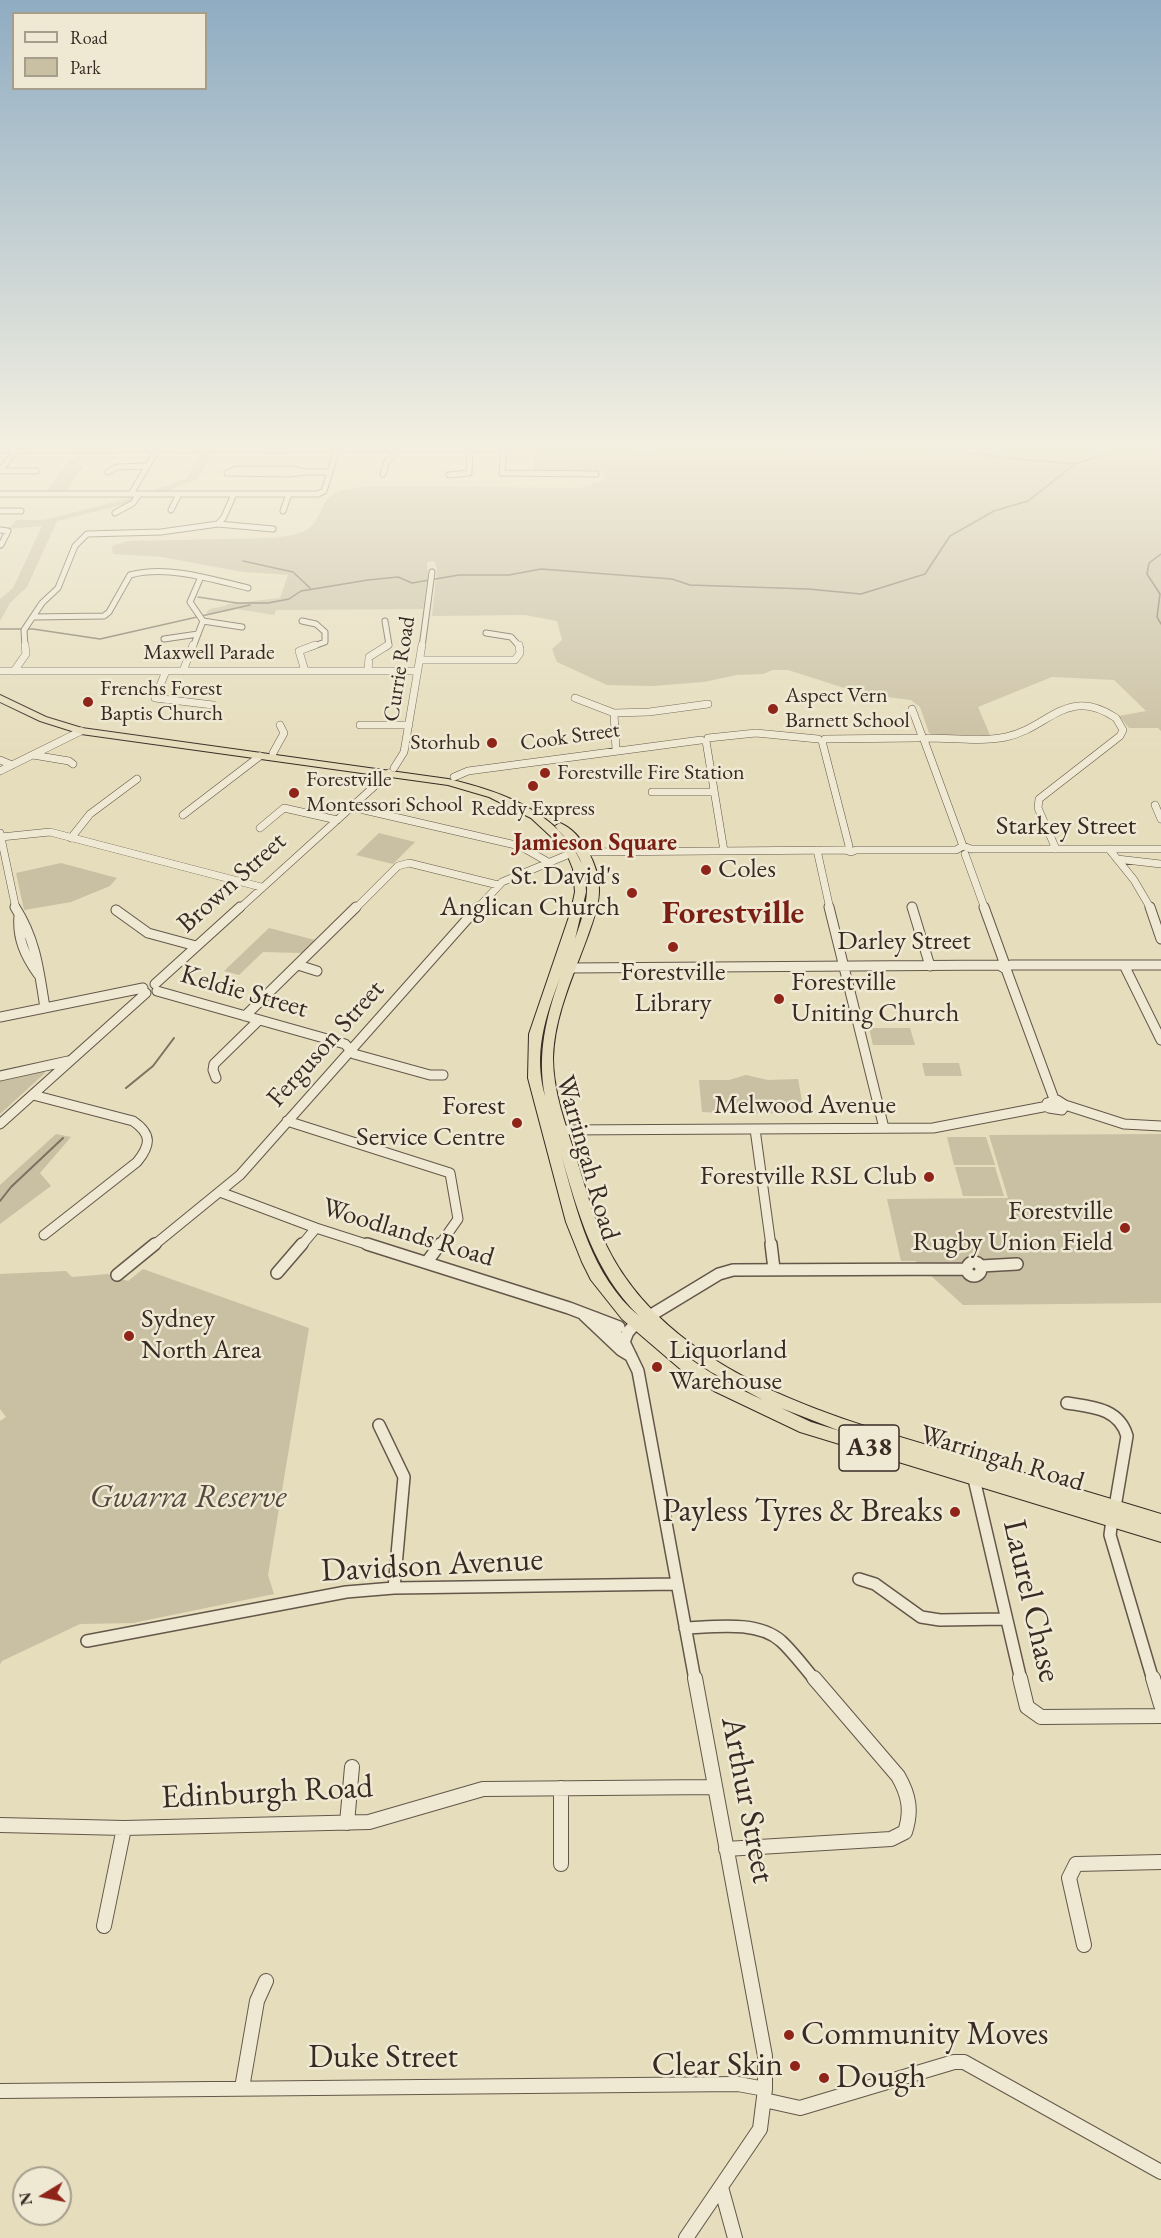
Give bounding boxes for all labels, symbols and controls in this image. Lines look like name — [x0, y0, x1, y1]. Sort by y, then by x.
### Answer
legend — [12, 12, 207, 90]
text: Road — [70, 26, 108, 49]
text: Park — [70, 56, 101, 79]
street label: Currie Road — [379, 614, 421, 724]
street label: Maxwell Parade — [143, 640, 275, 666]
place label: Frenchs Forest Baptis Church — [100, 676, 223, 728]
place label: Aspect Vern Barnett School — [785, 683, 910, 734]
marker: Frenchs Forest Baptis Church — [81, 695, 95, 709]
marker: Aspect Vern Barnett School — [766, 702, 780, 716]
street label: Cook Street — [519, 717, 621, 757]
place label: Storhub — [410, 730, 480, 756]
marker: Storhub — [485, 736, 499, 750]
place label: Forestville Fire Station — [557, 760, 745, 786]
marker: Forestville Fire Station — [538, 766, 552, 780]
place label: Forestville Montessori School — [306, 767, 463, 818]
marker: Reddy Express — [526, 779, 540, 793]
marker: Forestville Montessori School — [287, 786, 301, 800]
place label: Reddy Express — [471, 796, 595, 822]
street label: Starkey Street — [996, 811, 1136, 843]
street label: Brown Street — [171, 826, 293, 940]
district label: Jamieson Square — [513, 829, 677, 857]
place label: Coles — [718, 854, 776, 886]
place label: St. David's Anglican Church — [440, 861, 620, 924]
marker: Coles — [699, 863, 713, 877]
marker: St. David's Anglican Church — [625, 886, 639, 900]
district label: Forestville — [662, 894, 804, 934]
street label: Darley Street — [837, 926, 971, 958]
marker: Forestville Library — [666, 940, 680, 954]
place label: Forestville Library — [620, 957, 726, 1020]
street label: Keldie Street — [177, 958, 311, 1026]
place label: Forestville Uniting Church — [791, 967, 960, 1030]
street label: Ferguson Street — [261, 974, 391, 1114]
marker: Forestville Uniting Church — [772, 992, 786, 1006]
street label: Warringah Road — [548, 1072, 626, 1244]
street label: Melwood Avenue — [714, 1090, 896, 1122]
place label: Forest Service Centre — [356, 1091, 505, 1154]
marker: Forest Service Centre — [510, 1116, 524, 1130]
place label: Forestville RSL Club — [700, 1161, 917, 1193]
marker: Forestville RSL Club — [922, 1170, 936, 1184]
street label: Woodlands Road — [318, 1191, 498, 1275]
place label: Forestville Rugby Union Field — [912, 1196, 1113, 1259]
marker: Forestville Rugby Union Field — [1118, 1221, 1132, 1235]
place label: Sydney North Area — [141, 1304, 262, 1367]
marker: Sydney North Area — [122, 1329, 136, 1343]
place label: Liquorland Warehouse — [669, 1335, 787, 1398]
marker: Liquorland Warehouse — [650, 1360, 664, 1374]
street label: Warringah Road — [916, 1419, 1088, 1499]
road number: A38 — [839, 1425, 899, 1471]
park label: Gwarra Reserve — [90, 1478, 286, 1518]
place label: Payless Tyres & Breaks — [662, 1492, 943, 1532]
marker: Payless Tyres & Breaks — [948, 1505, 962, 1519]
street label: Laurel Chase — [993, 1516, 1069, 1686]
street label: Davidson Avenue — [320, 1540, 544, 1592]
street label: Arthur Street — [711, 1713, 783, 1887]
street label: Edinburgh Road — [160, 1768, 374, 1818]
place label: Community Moves — [801, 2015, 1048, 2055]
marker: Community Moves — [782, 2028, 796, 2042]
street label: Duke Street — [308, 2038, 458, 2078]
place label: Clear Skin — [652, 2046, 783, 2086]
place label: Dough — [836, 2058, 926, 2098]
marker: Clear Skin — [788, 2059, 802, 2073]
marker: Dough — [817, 2071, 831, 2085]
north arrow — [12, 2166, 72, 2226]
text: N — [14, 2191, 37, 2207]

